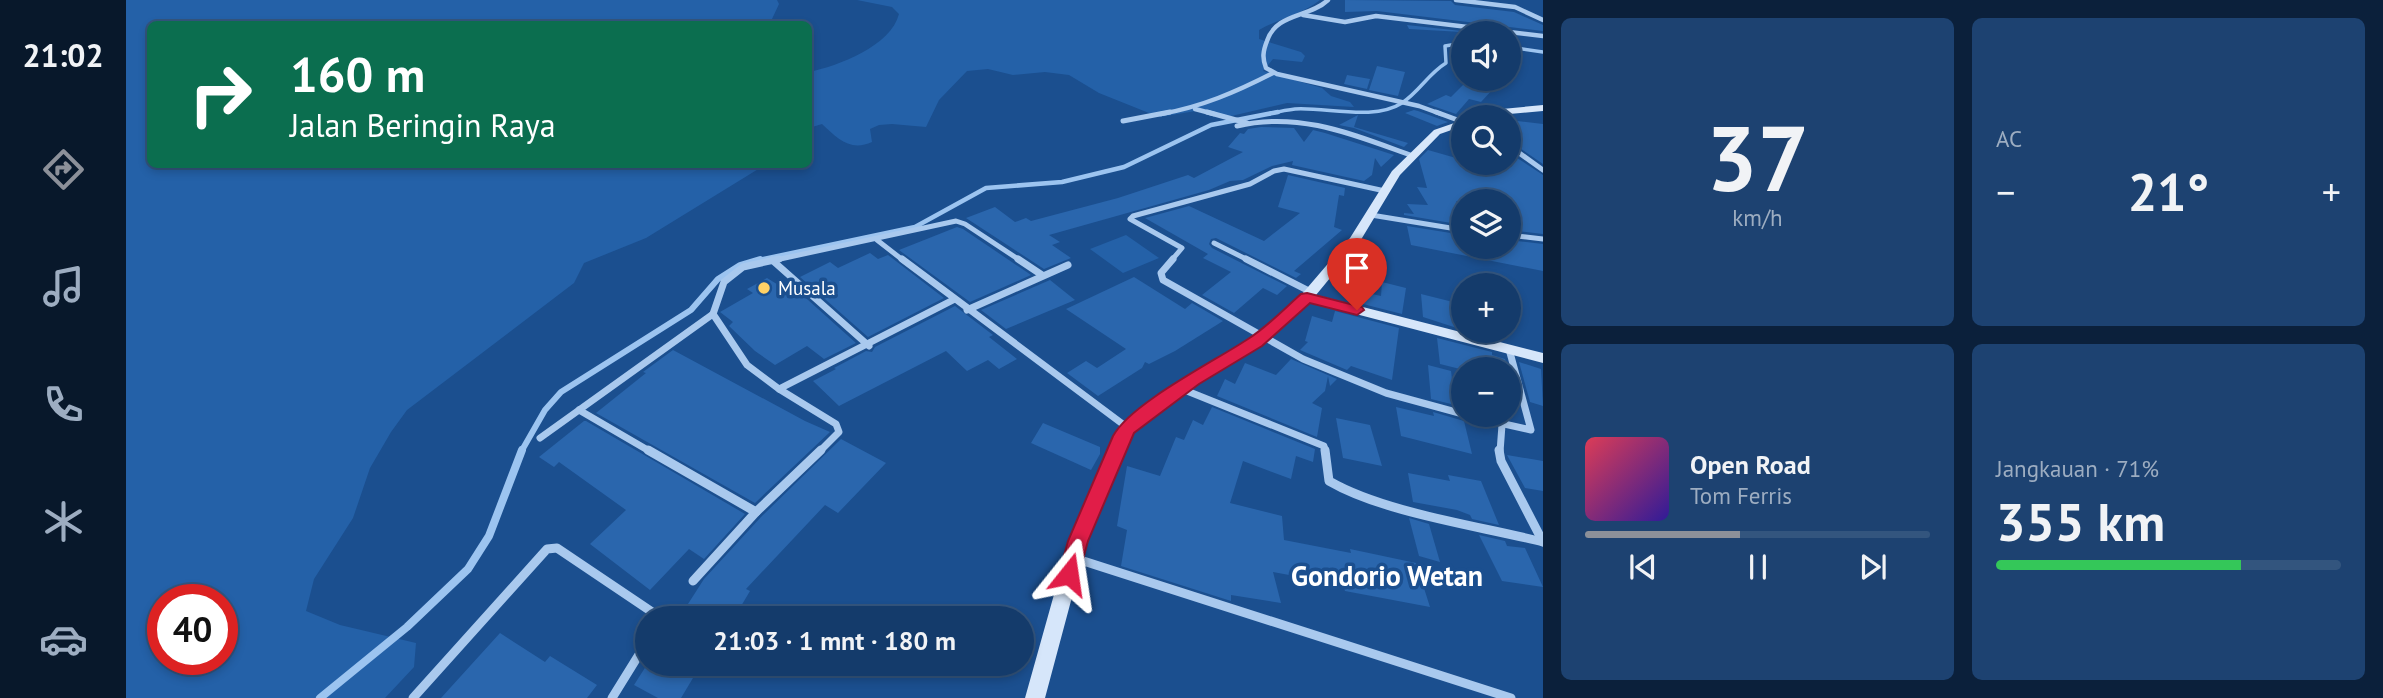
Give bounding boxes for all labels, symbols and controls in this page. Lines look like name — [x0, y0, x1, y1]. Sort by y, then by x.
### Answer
map controls — [1451, 21, 1521, 427]
button: sound — [1451, 21, 1521, 91]
text: 21:02 — [22, 34, 104, 76]
text: 160 m — [290, 42, 425, 106]
icon: right — [175, 49, 266, 140]
text: 37 — [1706, 98, 1809, 216]
text: Jalan Beringin Raya — [290, 104, 556, 146]
button: search — [1451, 105, 1521, 175]
text: AC — [1996, 124, 2022, 153]
icon: directions — [39, 145, 88, 194]
text: 21° — [2128, 158, 2209, 225]
text: − — [1996, 167, 2015, 216]
text: + — [2322, 167, 2341, 216]
button: layers — [1451, 189, 1521, 259]
text: km/h — [1732, 203, 1783, 232]
pin — [1327, 238, 1387, 310]
icon: arrive — [1338, 249, 1376, 287]
icon: music — [39, 262, 88, 311]
button: + — [1451, 273, 1521, 343]
place label: Musala — [778, 276, 836, 300]
marker: Musala — [756, 280, 772, 296]
button: − — [1451, 357, 1521, 427]
icon: phone — [39, 380, 88, 429]
text: Open Road — [1690, 448, 1811, 481]
text: Jangkauan · 71% — [1996, 454, 2159, 483]
text: Tom Ferris — [1690, 481, 1792, 510]
text: 355 km — [1996, 488, 2165, 555]
icon: climate — [39, 497, 88, 546]
position arrow — [1032, 537, 1106, 611]
icon: previous — [1624, 548, 1662, 586]
icon: pause — [1739, 548, 1777, 586]
icon: next — [1854, 548, 1892, 586]
district label: Gondorio Wetan — [1291, 557, 1483, 594]
speed limit sign: 40 — [147, 584, 238, 675]
icon: car — [39, 615, 88, 664]
text: 21:03 · 1 mnt · 180 m — [713, 624, 956, 657]

